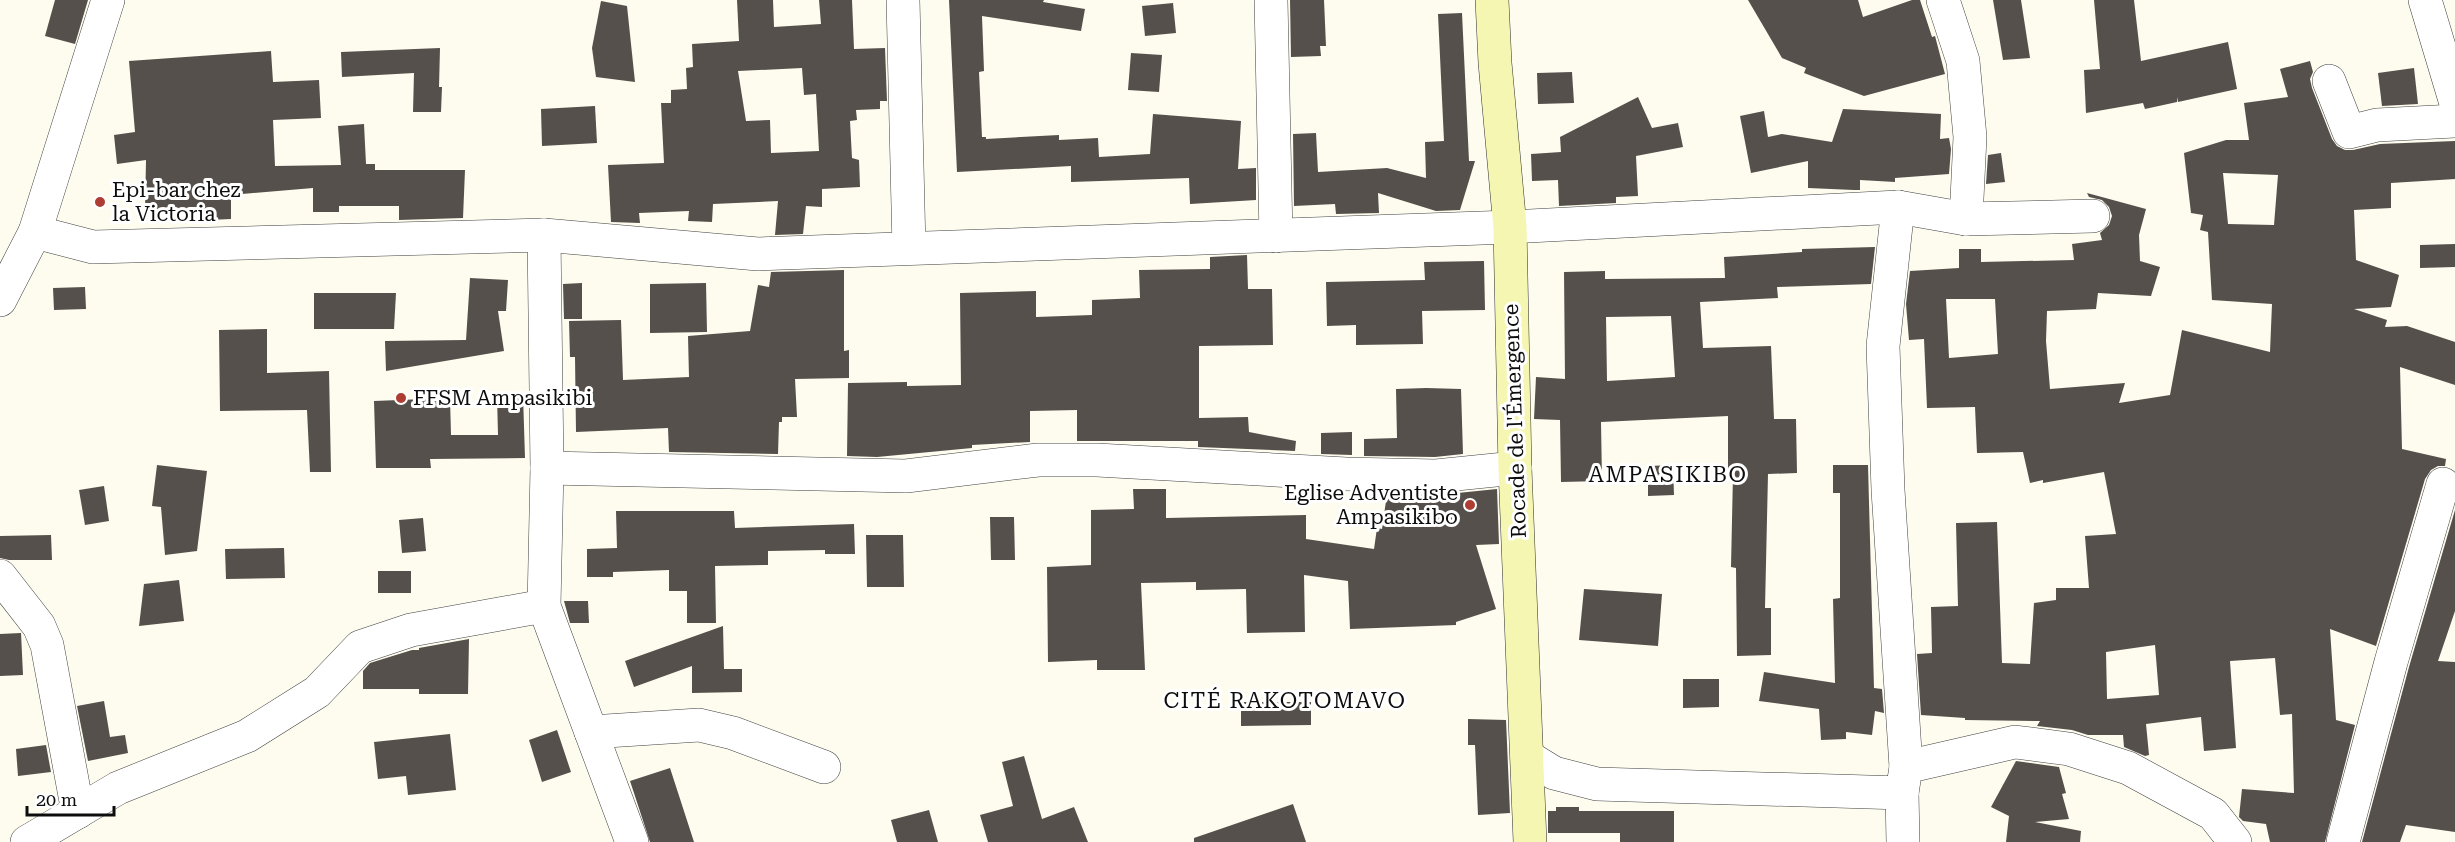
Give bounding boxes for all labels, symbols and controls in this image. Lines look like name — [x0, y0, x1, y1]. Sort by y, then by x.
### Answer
place label: Epi-bar chez la Victoria — [112, 178, 241, 226]
marker: Epi-bar chez la Victoria — [93, 195, 107, 209]
street label: Rocade de l'Émergence — [1498, 303, 1531, 539]
place label: FFSM Ampasikibi — [413, 386, 593, 410]
marker: FFSM Ampasikibi — [394, 391, 408, 405]
district label: AMPASIKIBO — [1589, 462, 1747, 487]
place label: Eglise Adventiste Ampasikibo — [1284, 481, 1458, 529]
marker: Eglise Adventiste Ampasikibo — [1463, 498, 1477, 512]
district label: CITÉ RAKOTOMAVO — [1163, 687, 1407, 713]
scale bar — [27, 779, 114, 817]
text: 20 m — [36, 789, 77, 810]

